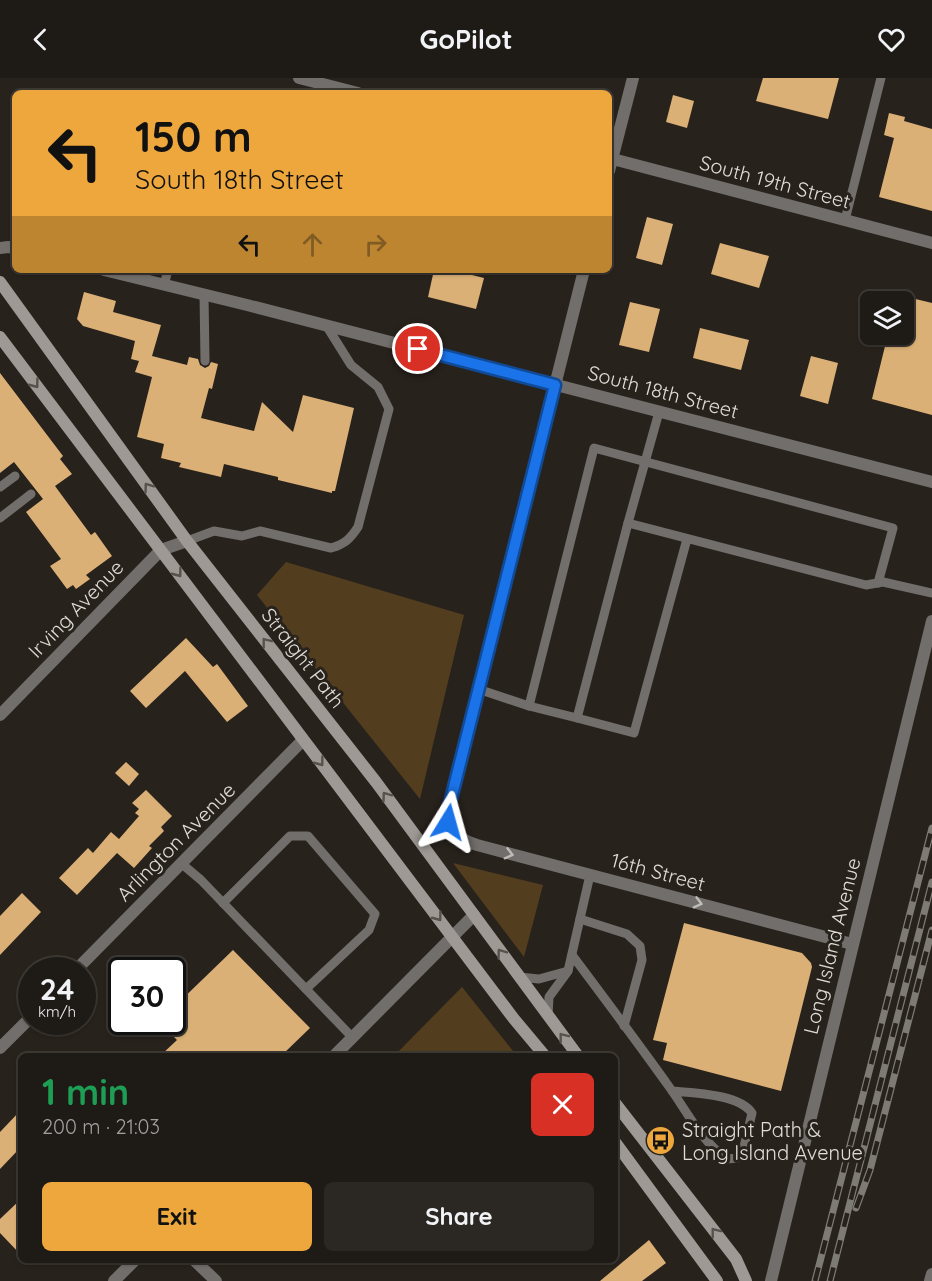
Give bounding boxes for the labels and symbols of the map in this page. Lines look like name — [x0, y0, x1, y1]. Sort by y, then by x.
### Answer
street label: South 19th Street — [697, 149, 853, 214]
pin — [392, 323, 443, 374]
street label: South 18th Street — [585, 359, 741, 424]
one-way arrow — [28, 377, 39, 388]
one-way arrow — [144, 483, 155, 494]
street label: Irving Avenue — [23, 554, 129, 663]
one-way arrow — [171, 566, 182, 577]
street label: Straight Path — [257, 603, 350, 713]
one-way arrow — [263, 638, 274, 649]
one-way arrow — [313, 756, 324, 767]
street label: Arlington Avenue — [111, 777, 240, 906]
position arrow — [416, 790, 480, 854]
one-way arrow — [383, 791, 394, 802]
one-way arrow — [504, 846, 514, 859]
street label: 16th Street — [608, 847, 708, 896]
street label: Long Island Avenue — [798, 855, 866, 1037]
one-way arrow — [692, 896, 703, 908]
one-way arrow — [431, 911, 442, 922]
one-way arrow — [498, 949, 509, 960]
speed limit sign: 30 — [108, 957, 186, 1035]
one-way arrow — [560, 1032, 571, 1043]
place label: Straight Path & Long Island Avenue — [682, 1117, 863, 1165]
bus stop icon: Straight Path & Long Island Avenue — [645, 1125, 677, 1157]
one-way arrow — [711, 1228, 722, 1239]

